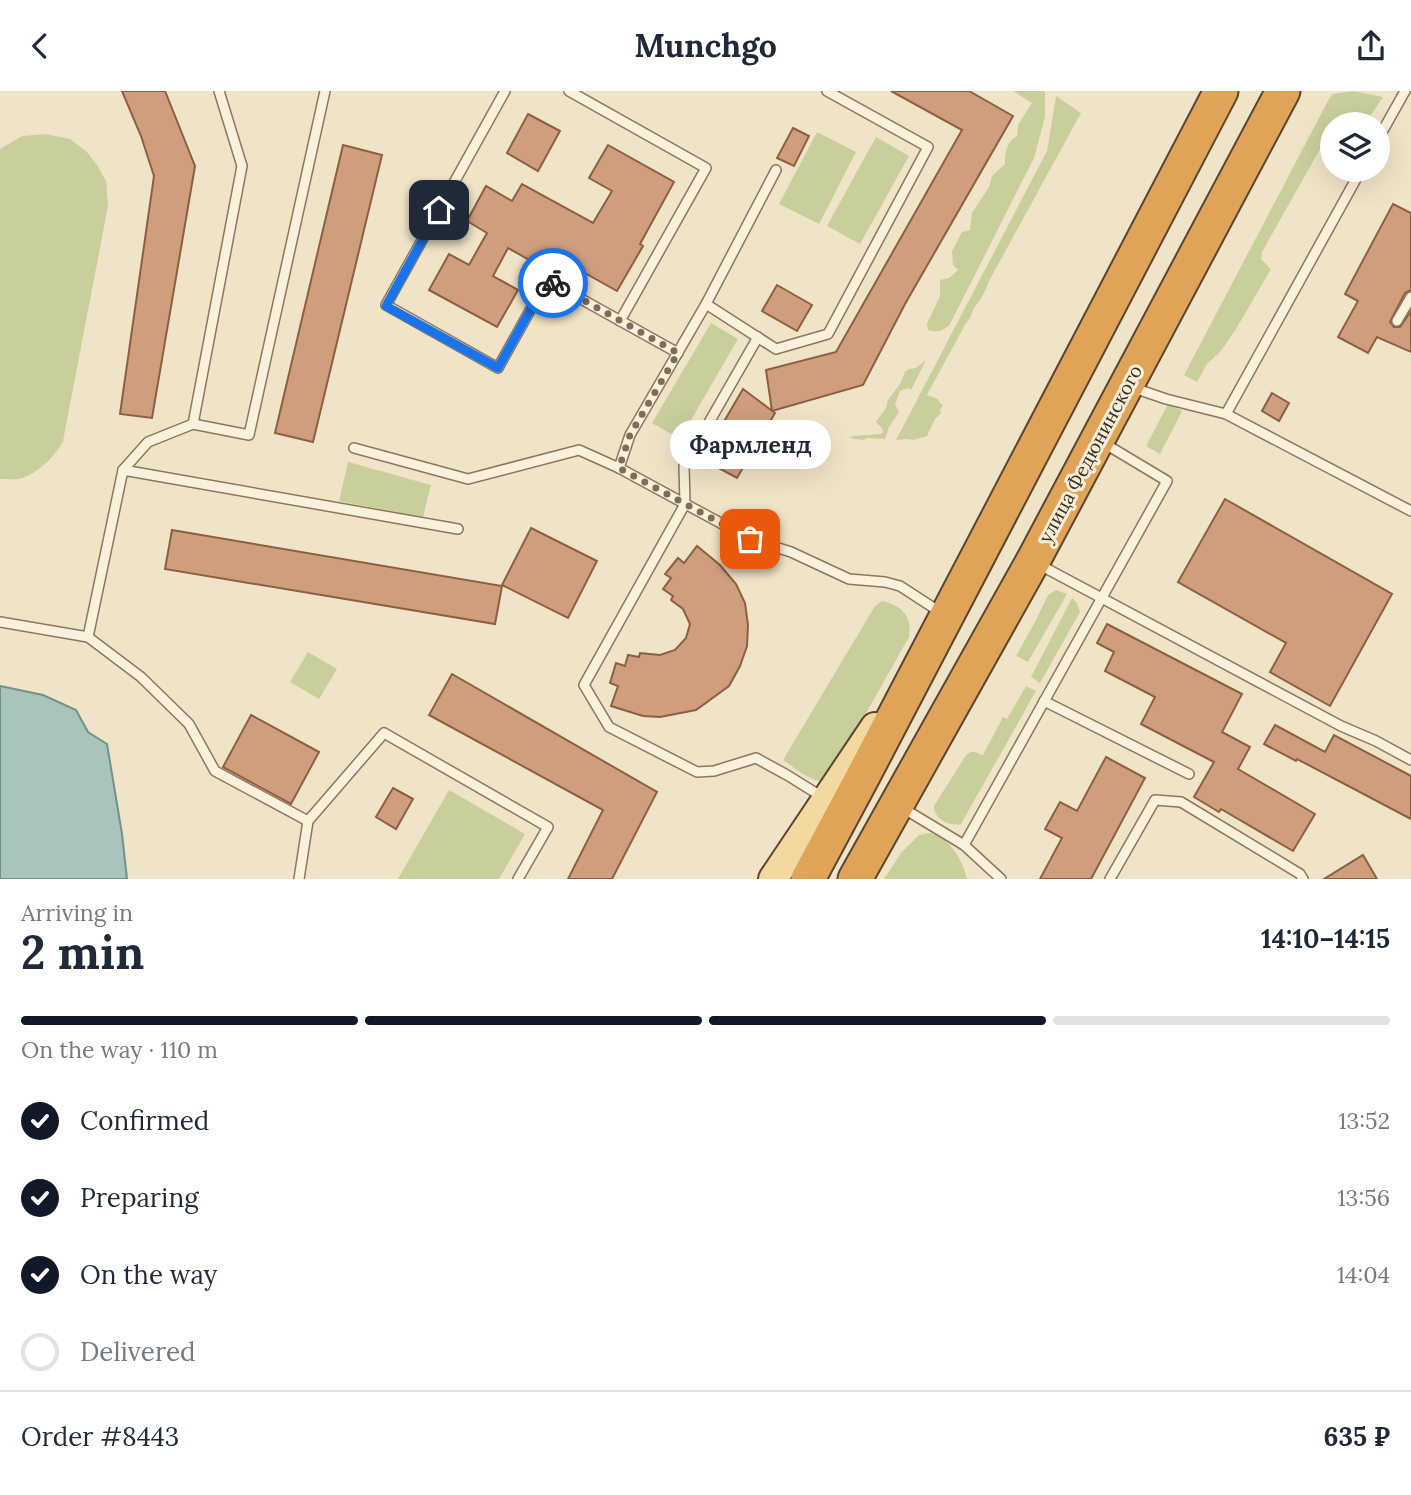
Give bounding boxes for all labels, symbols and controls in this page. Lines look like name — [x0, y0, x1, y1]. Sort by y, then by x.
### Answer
text: Munchgo — [634, 25, 777, 66]
icon: back — [21, 27, 59, 65]
icon: share — [1352, 27, 1390, 65]
map controls — [1320, 112, 1390, 182]
button: layers — [1320, 112, 1390, 182]
pin — [409, 180, 469, 240]
icon: home — [420, 191, 458, 229]
courier — [518, 248, 588, 318]
icon: bike — [534, 264, 572, 302]
street label: улица Федюнинского — [1033, 361, 1147, 547]
callout: Фармленд — [670, 420, 830, 469]
text: Фармленд — [689, 430, 812, 459]
pin — [720, 509, 780, 569]
icon: bag — [731, 520, 769, 558]
text: Arriving in — [21, 898, 133, 927]
text: 14:10–14:15 — [1261, 922, 1390, 955]
text: 2 min — [21, 923, 144, 982]
text: On the way · 110 m — [21, 1035, 218, 1064]
icon: check — [21, 1102, 59, 1140]
text: Confirmed — [80, 1104, 209, 1137]
text: 13:52 — [1338, 1106, 1390, 1135]
icon: check — [21, 1179, 59, 1217]
text: Preparing — [80, 1181, 199, 1214]
text: 13:56 — [1337, 1183, 1390, 1212]
icon: check — [21, 1256, 59, 1294]
text: On the way — [80, 1258, 217, 1291]
text: 14:04 — [1337, 1260, 1390, 1289]
text: Delivered — [80, 1335, 196, 1368]
text: Order #8443 — [21, 1420, 179, 1453]
text: 635 ₽ — [1324, 1420, 1390, 1453]

